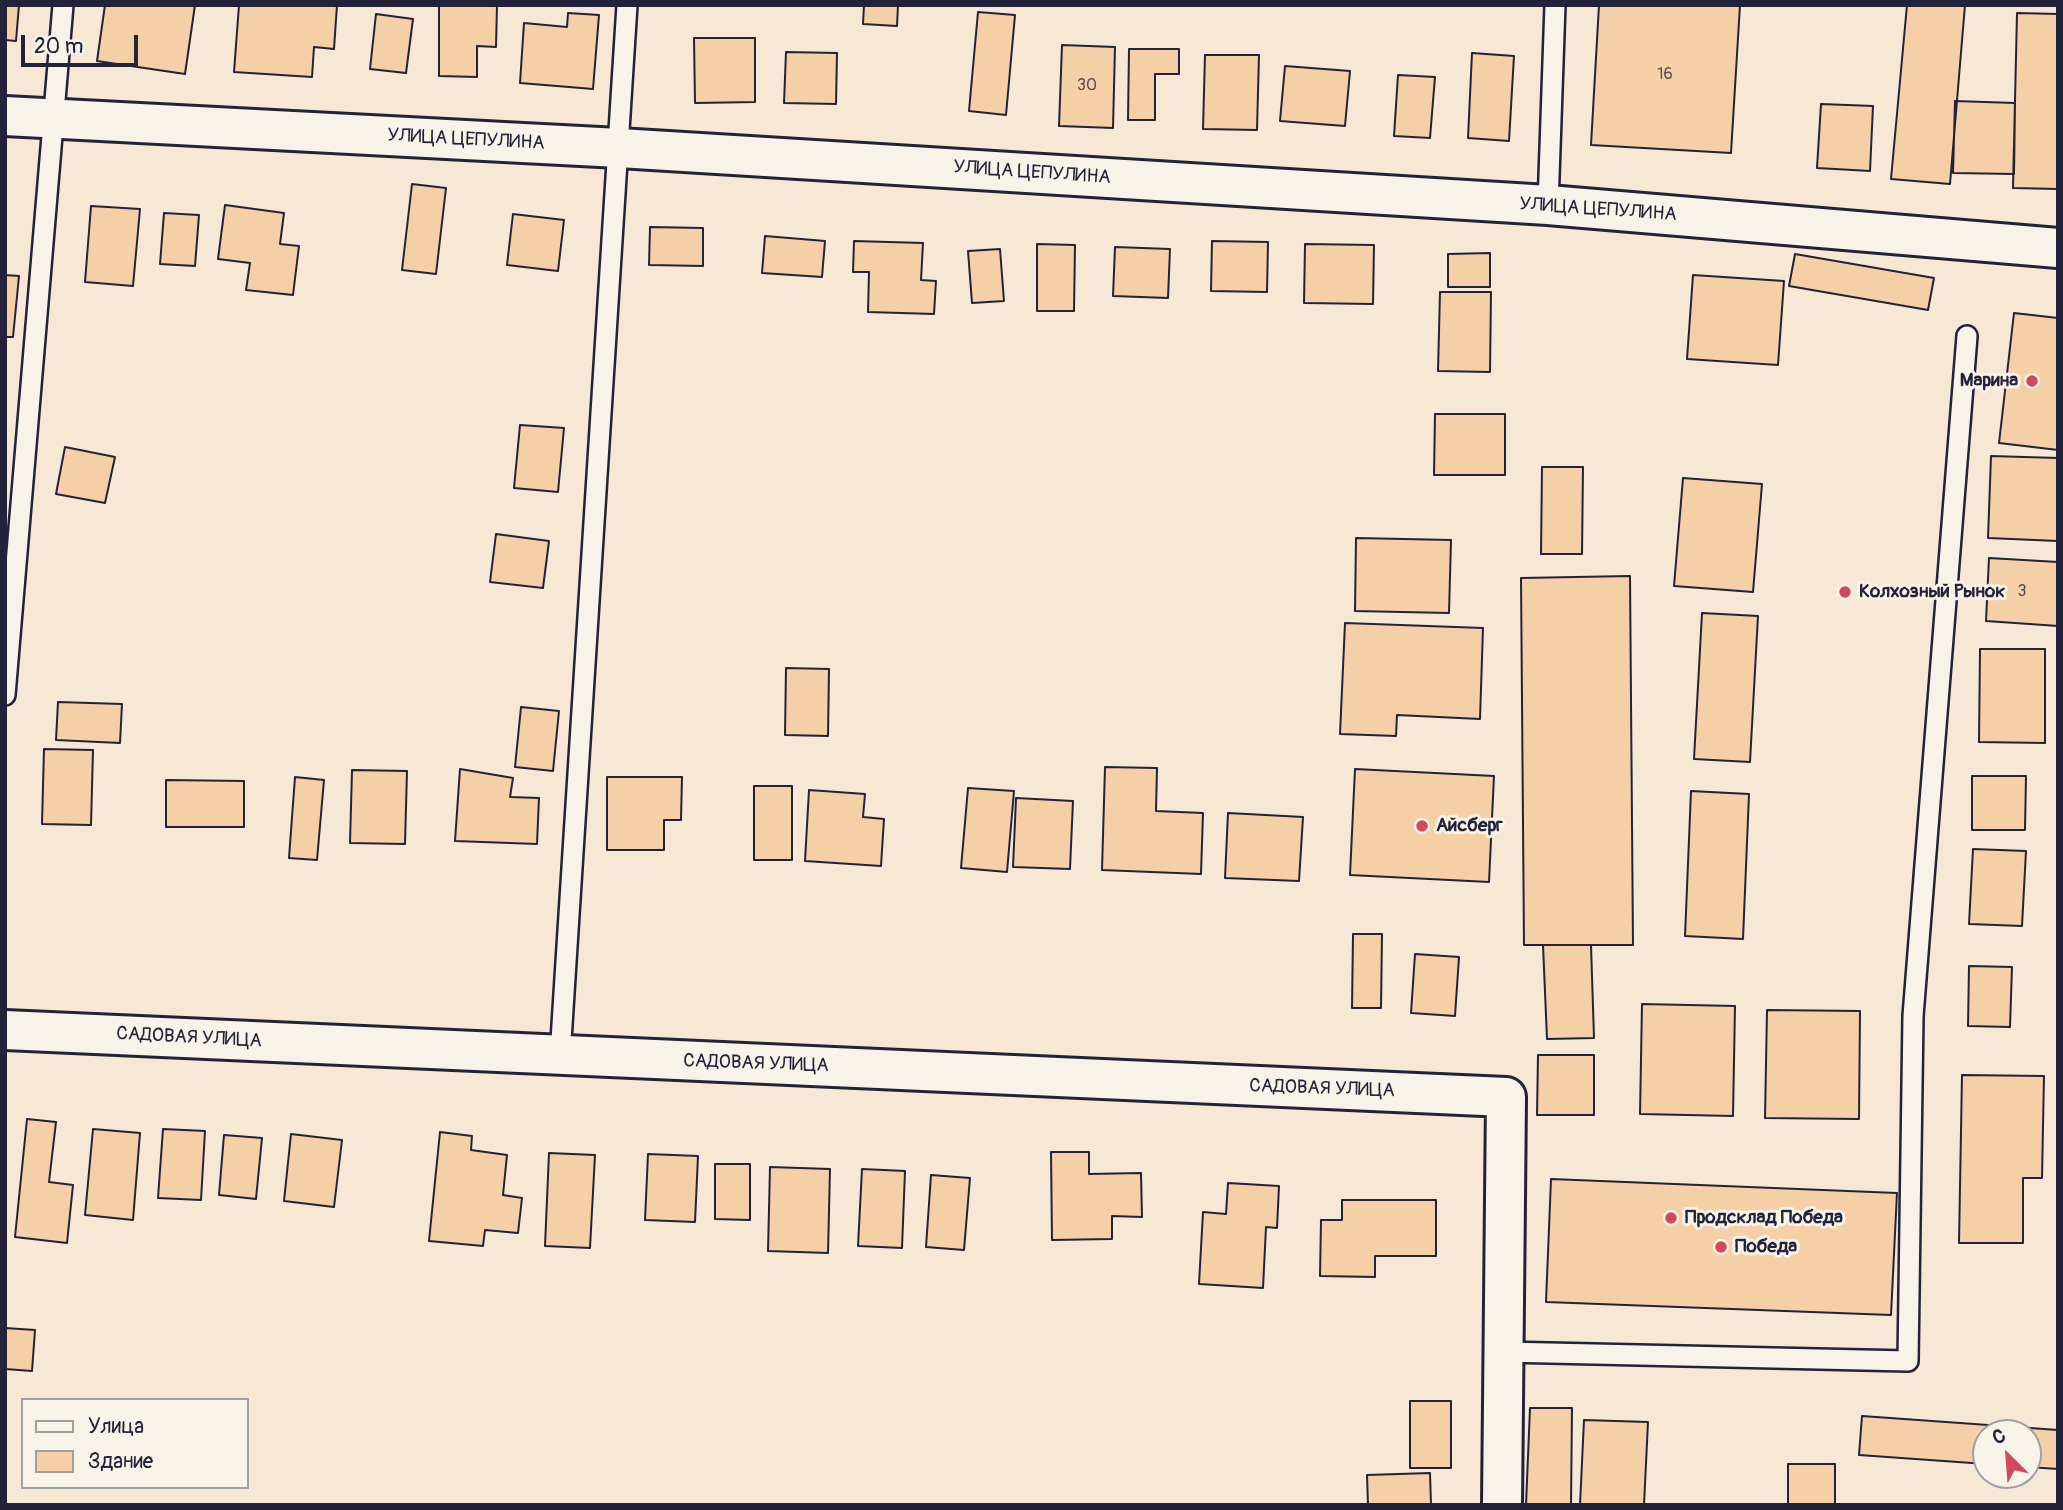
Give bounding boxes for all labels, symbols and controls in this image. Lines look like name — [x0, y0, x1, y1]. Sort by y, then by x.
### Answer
scale bar — [24, 21, 142, 65]
text: 20 m — [34, 33, 83, 60]
house number: 16 — [1657, 65, 1673, 85]
house number: 30 — [1077, 76, 1097, 96]
street label: УЛИЦА ЦЕПУЛИНА — [387, 124, 545, 156]
street label: УЛИЦА ЦЕПУЛИНА — [953, 156, 1111, 190]
street label: УЛИЦА ЦЕПУЛИНА — [1519, 193, 1677, 227]
place label: Марина — [1960, 370, 2018, 392]
marker: Марина — [2024, 373, 2040, 389]
place label: Колхозный Рынок — [1859, 581, 2005, 603]
house number: 3 — [2018, 582, 2026, 602]
marker: Колхозный Рынок — [1837, 584, 1853, 600]
place label: Айсберг — [1436, 815, 1503, 837]
marker: Айсберг — [1414, 818, 1430, 834]
street label: САДОВАЯ УЛИЦА — [116, 1023, 262, 1053]
street label: САДОВАЯ УЛИЦА — [683, 1050, 829, 1078]
street label: САДОВАЯ УЛИЦА — [1249, 1075, 1395, 1103]
place label: Продсклад Победа — [1685, 1207, 1843, 1229]
marker: Продсклад Победа — [1663, 1210, 1679, 1226]
place label: Победа — [1735, 1236, 1797, 1258]
marker: Победа — [1713, 1239, 1729, 1255]
legend — [21, 1398, 248, 1489]
text: Улица — [88, 1413, 144, 1440]
north arrow — [1972, 1419, 2042, 1489]
text: С — [1989, 1423, 2009, 1450]
text: Здание — [88, 1448, 153, 1475]

